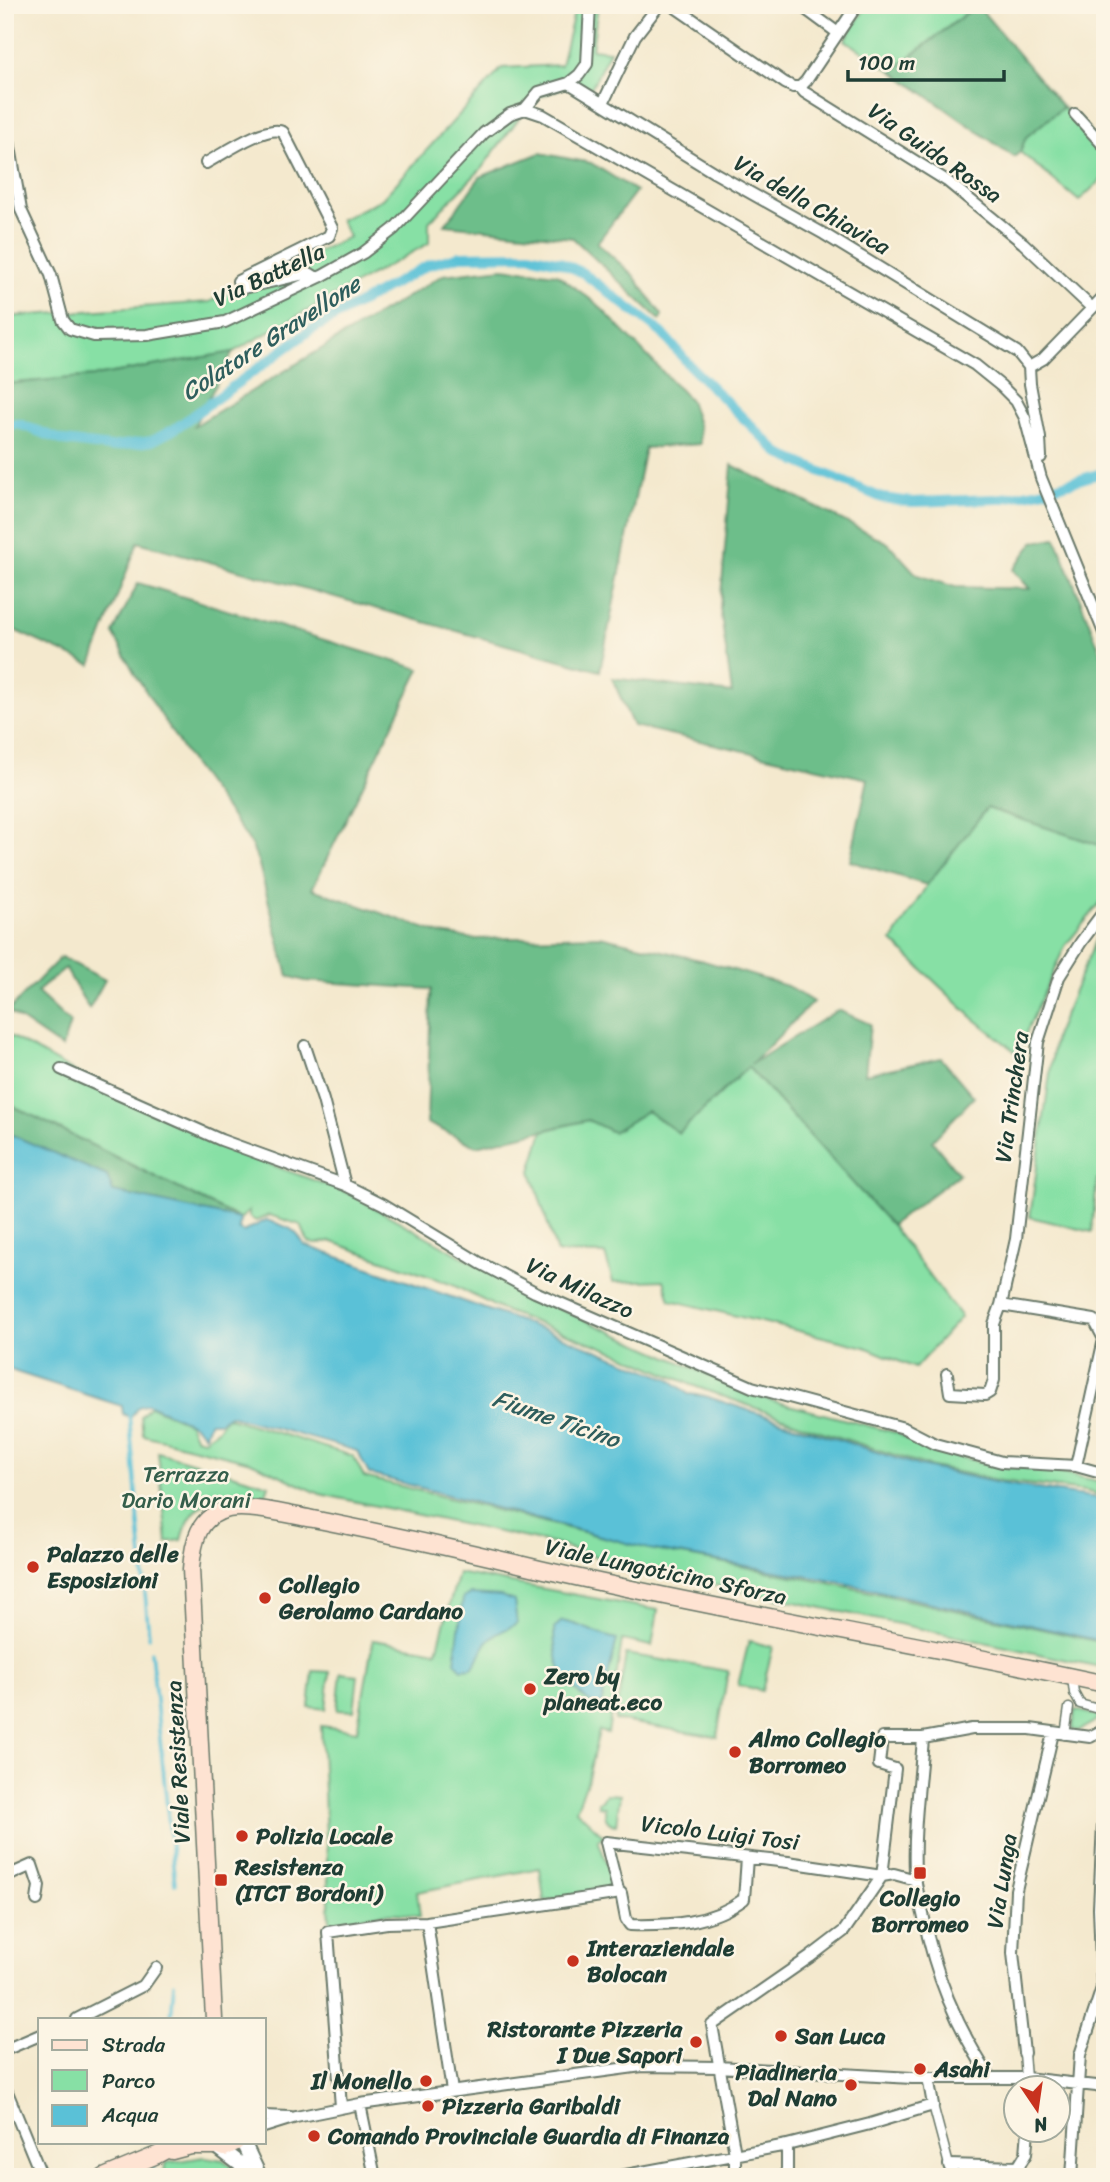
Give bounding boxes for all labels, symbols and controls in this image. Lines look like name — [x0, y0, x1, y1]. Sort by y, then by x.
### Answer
scale bar — [848, 38, 1003, 82]
text: 100 m — [858, 44, 915, 82]
street label: Via Guido Rossa — [859, 91, 1011, 215]
street label: Via della Chiavica — [726, 143, 899, 267]
street label: Via Battella — [206, 231, 332, 319]
water label: Colatore Gravellone — [173, 262, 372, 412]
street label: Via Trinchera — [983, 1028, 1042, 1165]
street label: Via Milazzo — [519, 1245, 641, 1331]
water label: Fiume Ticino — [487, 1378, 627, 1461]
park label: Terrazza Dario Morani — [121, 1454, 251, 1521]
street label: Viale Lungoticino Sforza — [541, 1526, 791, 1618]
place label: Palazzo delle Esposizioni — [47, 1534, 179, 1601]
marker: Palazzo delle Esposizioni — [25, 1559, 41, 1575]
place label: Collegio Gerolamo Cardano — [278, 1565, 463, 1632]
marker: Collegio Gerolamo Cardano — [257, 1590, 273, 1606]
place label: Zero by planeat.eco — [542, 1656, 662, 1723]
street label: Viale Resistenza — [153, 1679, 203, 1845]
marker: Zero by planeat.eco — [522, 1681, 538, 1697]
place label: Almo Collegio Borromeo — [748, 1719, 886, 1786]
marker: Almo Collegio Borromeo — [727, 1744, 743, 1760]
street label: Vicolo Luigi Tosi — [639, 1803, 802, 1863]
place label: Polizia Locale — [256, 1816, 393, 1857]
marker: Polizia Locale — [234, 1828, 250, 1844]
street label: Via Lunga — [974, 1830, 1030, 1932]
place label: Resistenza (ITCT Bordoni) — [234, 1847, 384, 1914]
marker: Collegio Borromeo — [912, 1865, 928, 1881]
marker: Resistenza (ITCT Bordoni) — [213, 1872, 229, 1888]
place label: Collegio Borromeo — [871, 1878, 969, 1945]
place label: Interaziendale Bolocan — [586, 1928, 735, 1995]
marker: Interaziendale Bolocan — [565, 1953, 581, 1969]
place label: Ristorante Pizzeria I Due Sapori — [487, 2009, 684, 2076]
place label: San Luca — [794, 2016, 886, 2057]
legend — [38, 2018, 266, 2144]
text: Strada — [102, 2026, 166, 2064]
marker: San Luca — [773, 2028, 789, 2044]
marker: Ristorante Pizzeria I Due Sapori — [688, 2034, 704, 2050]
place label: Asahi — [933, 2049, 991, 2090]
place label: Piadineria Dal Nano — [735, 2052, 838, 2119]
place label: Il Monello — [310, 2061, 413, 2102]
marker: Asahi — [912, 2061, 928, 2077]
text: Parco — [102, 2062, 155, 2100]
marker: Il Monello — [418, 2073, 434, 2089]
north arrow — [1002, 2074, 1072, 2144]
marker: Piadineria Dal Nano — [843, 2077, 859, 2093]
place label: Pizzeria Garibaldi — [442, 2086, 621, 2127]
text: Acqua — [101, 2096, 159, 2134]
marker: Pizzeria Garibaldi — [420, 2098, 436, 2114]
text: N — [1030, 2107, 1052, 2143]
place label: Comando Provinciale Guardia di Finanza — [327, 2116, 730, 2157]
marker: Comando Provinciale Guardia di Finanza — [306, 2128, 322, 2144]

